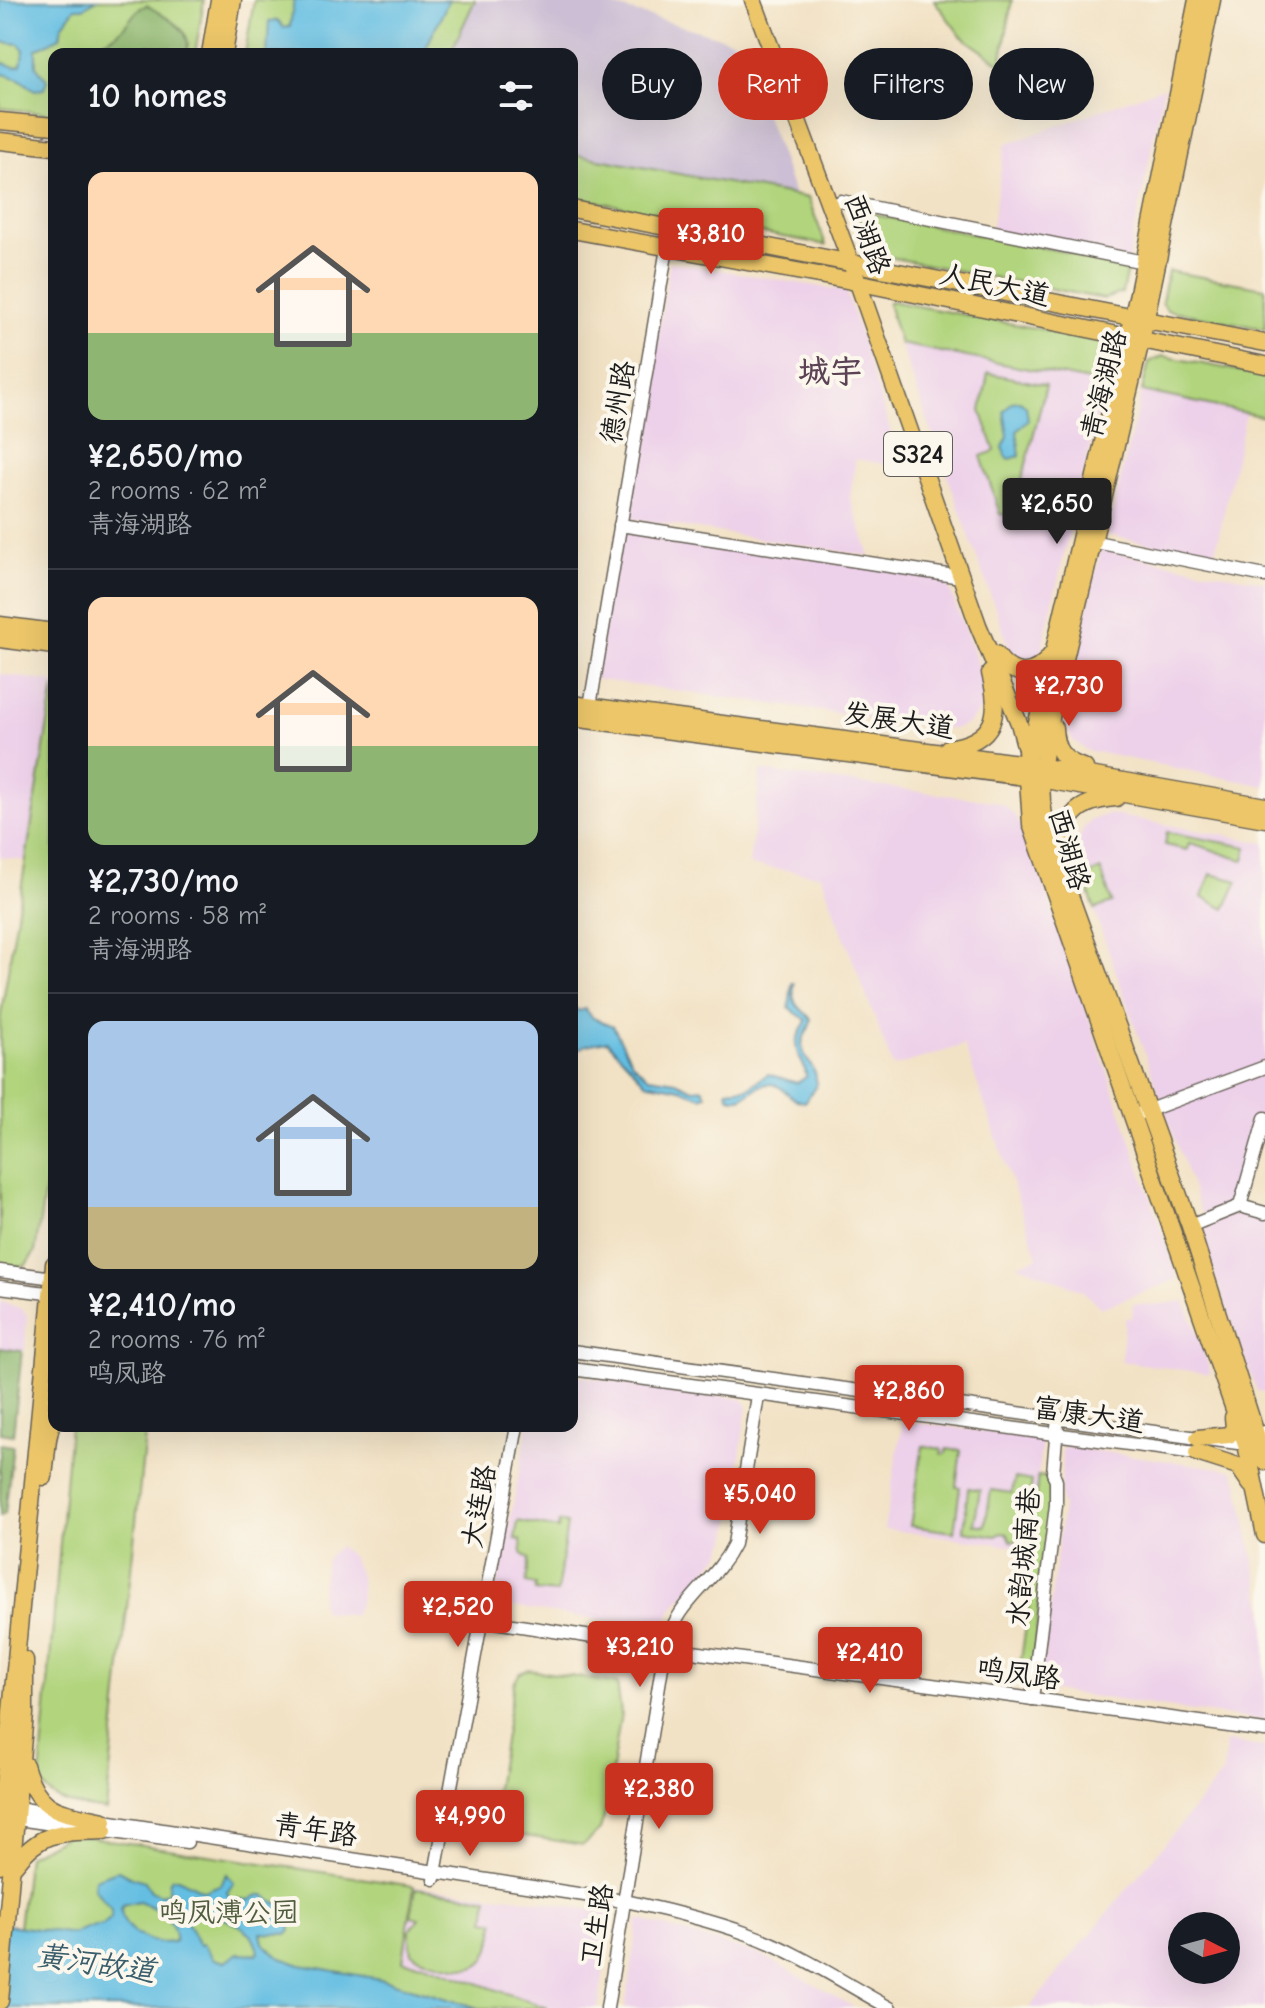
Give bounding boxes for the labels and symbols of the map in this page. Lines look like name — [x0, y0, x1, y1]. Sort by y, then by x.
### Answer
street label: 西湖路 — [838, 189, 896, 279]
pin: ¥3,810 — [646, 208, 776, 276]
street label: 人民大道 — [937, 258, 1053, 312]
street label: 青海湖路 — [1075, 326, 1133, 442]
district label: 城宇 — [798, 353, 862, 390]
street label: 德州路 — [595, 358, 641, 446]
road number: S324 — [884, 432, 952, 476]
pin: ¥2,650 — [992, 478, 1122, 546]
pin: ¥2,730 — [1004, 660, 1134, 728]
street label: 发展大道 — [841, 697, 957, 745]
street label: 西湖路 — [1042, 804, 1096, 894]
pin: ¥2,860 — [844, 1365, 974, 1433]
street label: 富康大道 — [1031, 1391, 1147, 1439]
street label: 大连路 — [456, 1462, 502, 1550]
pin: ¥5,040 — [695, 1468, 825, 1536]
street label: 水韵城南巷 — [1002, 1485, 1046, 1628]
pin: ¥2,520 — [393, 1581, 523, 1649]
pin: ¥3,210 — [575, 1621, 705, 1689]
pin: ¥2,410 — [805, 1627, 935, 1695]
street label: 鸣凤路 — [975, 1652, 1063, 1696]
pin: ¥2,380 — [594, 1763, 724, 1831]
pin: ¥4,990 — [405, 1790, 535, 1858]
street label: 青年路 — [272, 1808, 360, 1852]
street label: 卫生路 — [575, 1881, 619, 1969]
park label: 鸣凤溥公园 — [159, 1897, 299, 1929]
north arrow — [1168, 1912, 1240, 1984]
water label: 黄河故道 — [34, 1938, 161, 1990]

